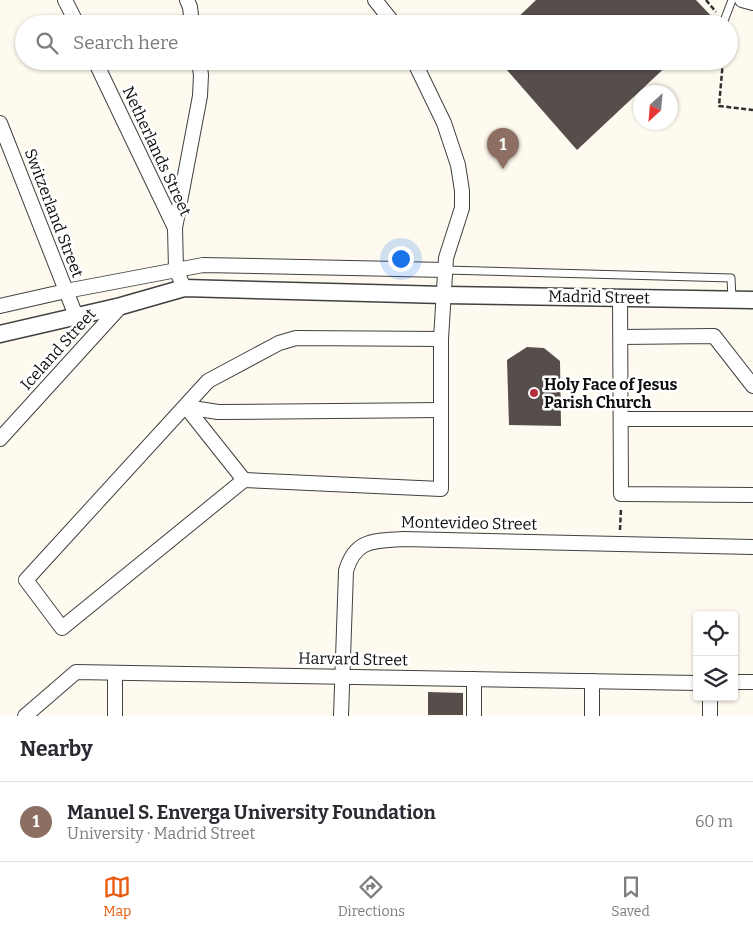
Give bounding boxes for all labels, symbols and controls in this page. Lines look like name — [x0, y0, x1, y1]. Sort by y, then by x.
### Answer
search box — [15, 15, 738, 70]
icon: search — [33, 29, 61, 57]
text: Search here — [73, 31, 178, 54]
street label: Netherlands Street — [119, 83, 196, 219]
north arrow — [633, 85, 678, 130]
pin: 1 — [487, 128, 519, 169]
street label: Switzerland Street — [21, 146, 87, 280]
your location — [388, 246, 414, 272]
street label: Madrid Street — [548, 287, 650, 307]
street label: Iceland Street — [16, 304, 100, 394]
place label: Holy Face of Jesus Parish Church — [544, 375, 678, 412]
marker: Holy Face of Jesus Parish Church — [528, 387, 540, 399]
street label: Montevideo Street — [401, 512, 537, 534]
map controls — [693, 611, 738, 701]
button: locate — [693, 611, 738, 656]
street label: Harvard Street — [298, 649, 408, 669]
button: layers — [693, 656, 738, 701]
text: Nearby — [20, 736, 93, 762]
text: Manuel S. Enverga University Foundation — [67, 801, 436, 824]
text: 1 — [33, 812, 39, 831]
text: 60 m — [695, 812, 733, 831]
text: University · Madrid Street — [67, 824, 255, 843]
tab: Map — [103, 873, 131, 920]
tab: Directions — [338, 873, 405, 920]
tab: Saved — [611, 873, 650, 920]

